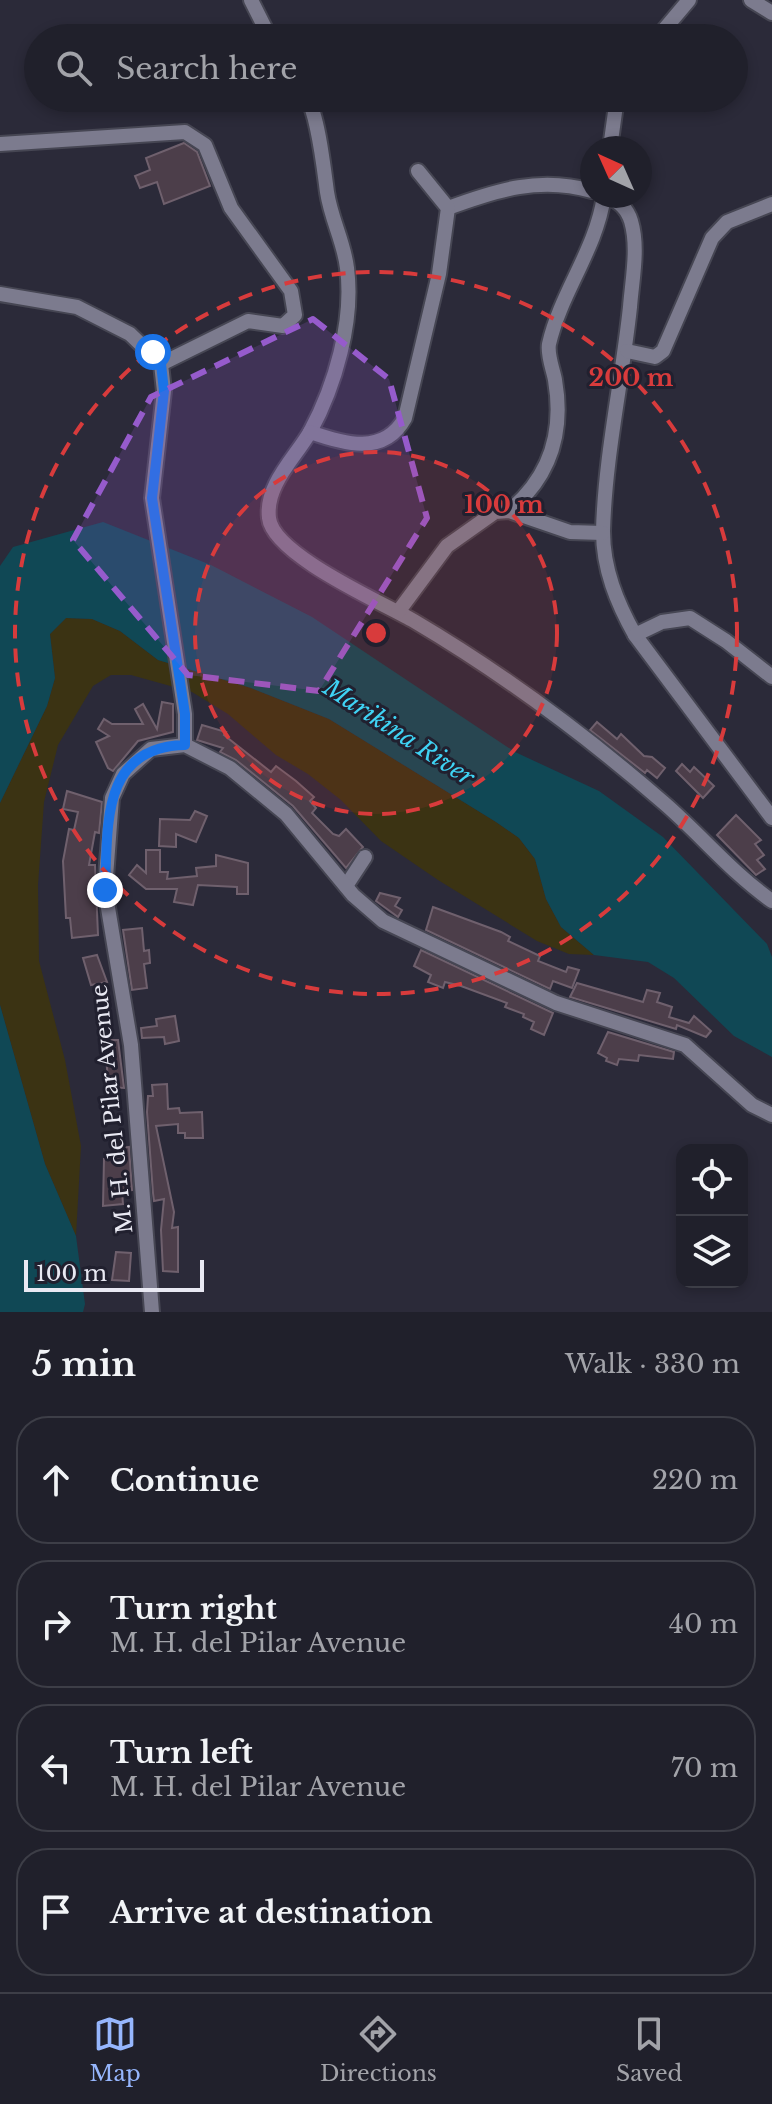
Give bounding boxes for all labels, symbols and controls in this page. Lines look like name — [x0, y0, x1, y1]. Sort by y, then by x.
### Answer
search box — [24, 24, 748, 112]
icon: search — [52, 46, 96, 90]
text: Search here — [116, 50, 297, 87]
north arrow — [580, 136, 652, 208]
route start — [135, 334, 171, 370]
text: 200 m — [589, 363, 674, 392]
text: 100 m — [464, 490, 544, 519]
centre of rings — [362, 619, 390, 647]
water label: Marikina River — [317, 672, 481, 792]
route end — [87, 872, 123, 908]
street label: M. H. del Pilar Avenue — [85, 983, 139, 1235]
map controls — [676, 1144, 748, 1288]
button: locate — [676, 1144, 748, 1216]
button: layers — [676, 1216, 748, 1288]
scale bar — [24, 1256, 204, 1292]
text: 100 m — [36, 1260, 107, 1287]
text: 5 min — [32, 1343, 136, 1385]
text: Walk · 330 m — [565, 1348, 740, 1380]
icon: ahead — [34, 1458, 78, 1502]
text: Continue — [110, 1462, 259, 1499]
text: 220 m — [652, 1464, 738, 1496]
text: Turn right — [110, 1590, 277, 1627]
icon: right — [34, 1602, 78, 1646]
text: 40 m — [669, 1608, 738, 1640]
text: M. H. del Pilar Avenue — [110, 1627, 406, 1659]
text: Turn left — [110, 1734, 253, 1771]
icon: left — [34, 1746, 78, 1790]
text: 70 m — [671, 1752, 738, 1784]
text: M. H. del Pilar Avenue — [110, 1771, 406, 1803]
icon: arrive — [34, 1890, 78, 1934]
text: Arrive at destination — [110, 1894, 433, 1931]
tab: Map — [90, 2012, 141, 2087]
tab: Directions — [320, 2012, 437, 2087]
tab: Saved — [616, 2012, 682, 2087]

